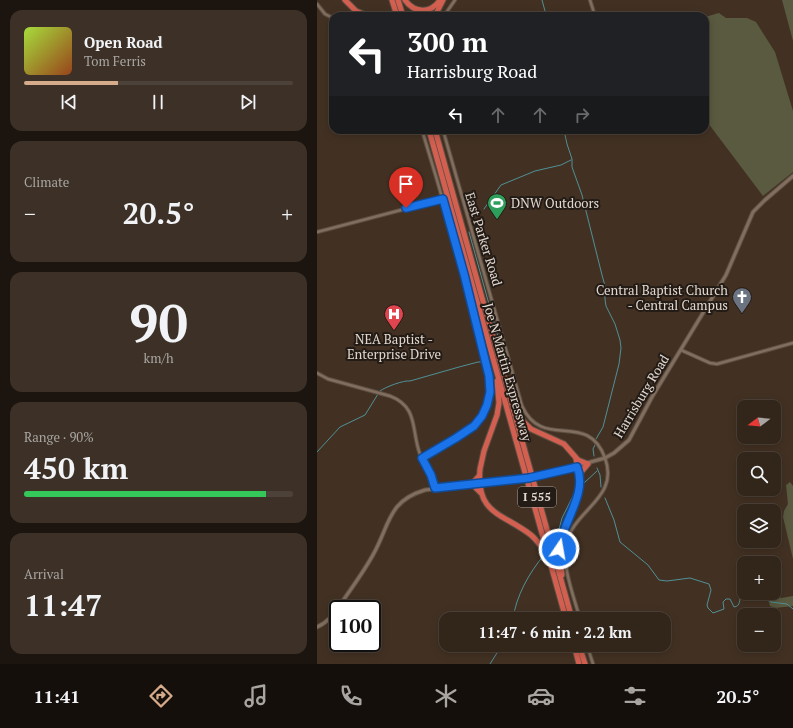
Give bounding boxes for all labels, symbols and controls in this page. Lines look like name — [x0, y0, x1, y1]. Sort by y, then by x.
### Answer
text: 300 m — [407, 23, 488, 60]
icon: left — [341, 28, 393, 80]
text: Open Road — [84, 32, 163, 52]
text: Tom Ferris — [84, 52, 146, 70]
text: Harrisburg Road — [407, 59, 537, 83]
icon: previous — [58, 91, 80, 113]
icon: pause — [147, 91, 169, 113]
icon: next — [237, 91, 259, 113]
icon: left — [445, 104, 467, 126]
icon: ahead — [487, 104, 509, 126]
icon: ahead — [529, 104, 551, 126]
icon: right — [571, 104, 593, 126]
pin — [389, 167, 423, 208]
text: Climate — [24, 173, 69, 191]
icon: arrive — [395, 173, 417, 195]
street label: East Parker Road — [461, 190, 507, 288]
sports icon: DNW Outdoors — [486, 192, 508, 220]
text: 20.5° — [122, 193, 195, 233]
place label: DNW Outdoors — [511, 194, 599, 212]
text: − — [24, 199, 36, 228]
text: + — [281, 199, 293, 228]
place label: Central Baptist Church - Central Campus — [596, 281, 728, 314]
church icon: Central Baptist Church - Central Campus — [731, 286, 753, 314]
text: 90 — [129, 288, 188, 357]
street label: Joe N Martin Expressway — [480, 301, 537, 444]
hospital icon: NEA Baptist - Enterprise Drive — [383, 303, 405, 331]
place label: NEA Baptist - Enterprise Drive — [347, 330, 441, 363]
text: km/h — [143, 349, 174, 367]
street label: Harrisburg Road — [609, 351, 673, 441]
north arrow — [737, 400, 781, 444]
map controls — [737, 400, 781, 652]
text: Range · 90% — [24, 428, 94, 446]
text: 450 km — [24, 448, 128, 488]
button: search — [737, 452, 781, 496]
road number: I 555 — [518, 487, 556, 507]
button: layers — [737, 504, 781, 548]
position arrow — [538, 528, 580, 570]
button: + — [737, 556, 781, 600]
text: Arrival — [24, 565, 64, 583]
text: 11:47 — [24, 585, 102, 625]
speed limit sign: 100 — [329, 600, 381, 652]
button: − — [737, 608, 781, 652]
text: 11:47 · 6 min · 2.2 km — [478, 622, 632, 642]
icon: directions — [147, 682, 175, 710]
icon: music — [242, 682, 270, 710]
icon: phone — [337, 682, 365, 710]
icon: climate — [432, 682, 460, 710]
icon: car — [527, 682, 555, 710]
icon: filters — [621, 682, 649, 710]
text: 11:41 — [33, 684, 80, 708]
text: 20.5° — [716, 684, 759, 708]

